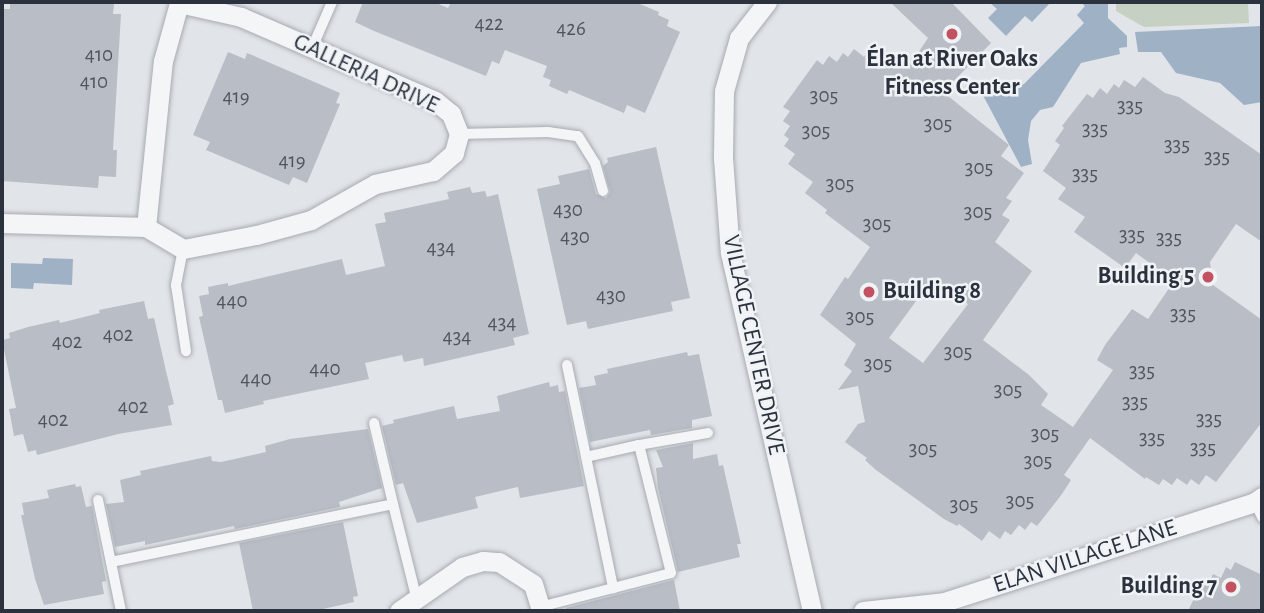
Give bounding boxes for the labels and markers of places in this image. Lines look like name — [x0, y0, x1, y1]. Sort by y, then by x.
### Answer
marker: Élan at River Oaks Fitness Center — [944, 26, 960, 42]
place label: Élan at River Oaks Fitness Center — [866, 46, 1038, 102]
place label: Building 5 — [1097, 263, 1194, 291]
marker: Building 5 — [1200, 269, 1216, 285]
place label: Building 8 — [883, 278, 981, 306]
marker: Building 8 — [861, 284, 877, 300]
place label: Building 7 — [1120, 573, 1217, 601]
marker: Building 7 — [1223, 579, 1239, 595]

